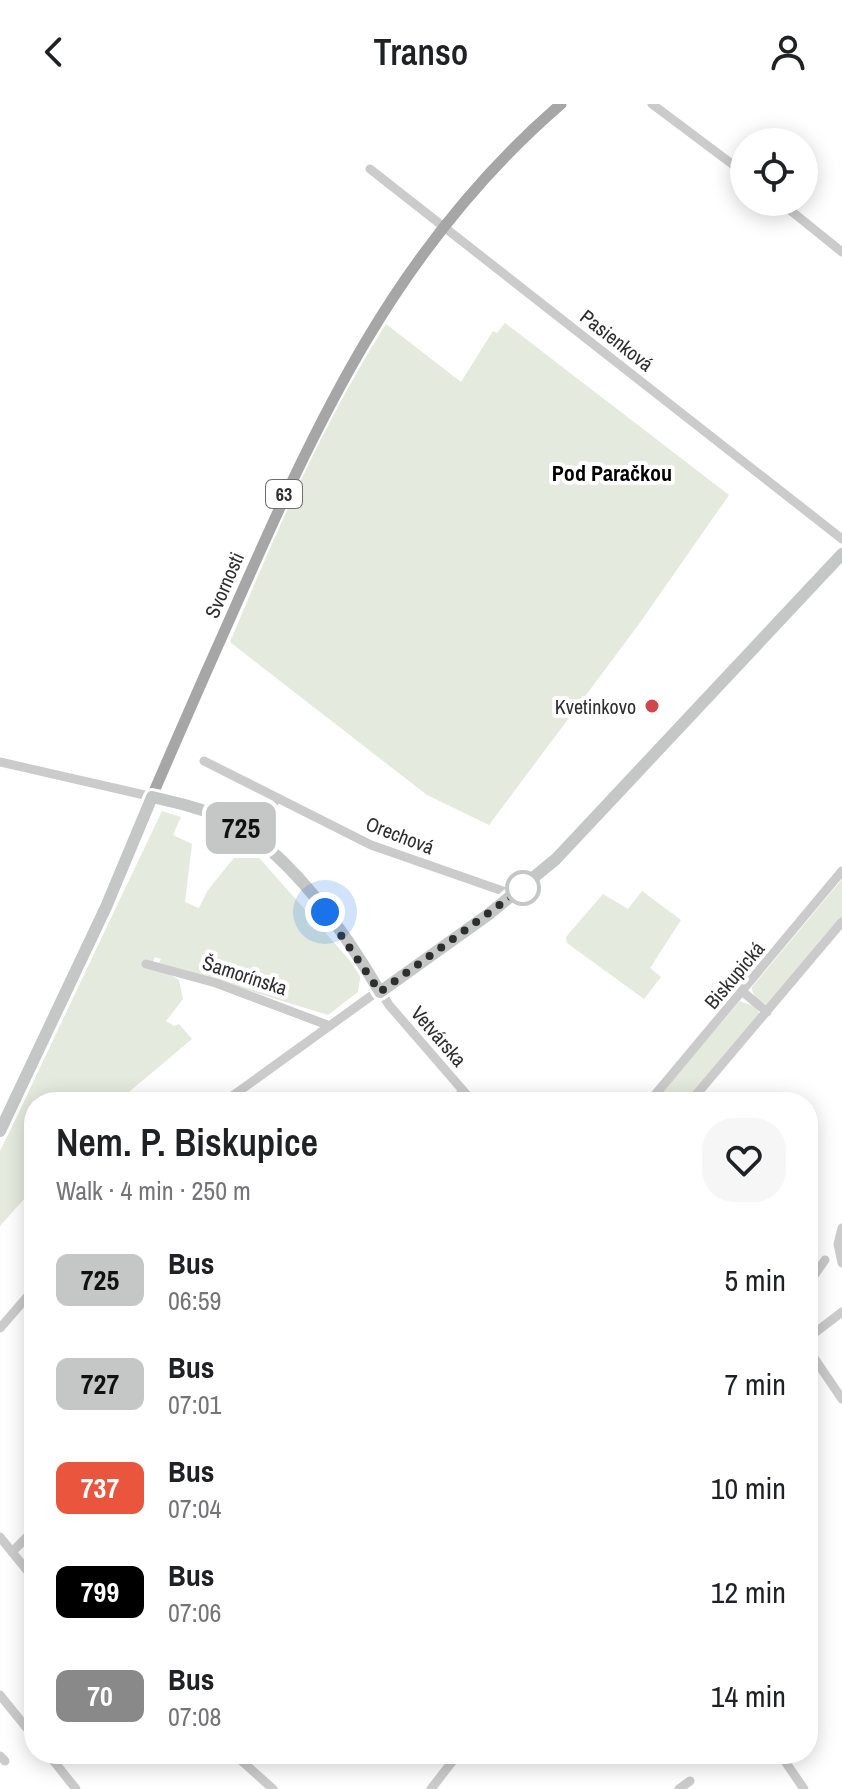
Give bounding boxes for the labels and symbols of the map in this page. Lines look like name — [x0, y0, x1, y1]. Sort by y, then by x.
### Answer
street label: Pasienková — [575, 303, 659, 377]
district label: Pod Paračkou — [552, 458, 672, 488]
road number: 63 — [266, 480, 302, 508]
street label: Svornosti — [198, 548, 250, 622]
place label: Kvetinkovo — [555, 693, 636, 720]
marker: Kvetinkovo — [643, 697, 661, 715]
line badge: 725 — [195, 802, 287, 854]
street label: Orechová — [362, 810, 438, 860]
unlabelled marker — [506, 871, 540, 905]
your location — [305, 892, 345, 932]
street label: Biskupická — [698, 936, 770, 1014]
street label: Šamorínska — [199, 949, 291, 1001]
street label: Vetvárska — [405, 1000, 473, 1072]

